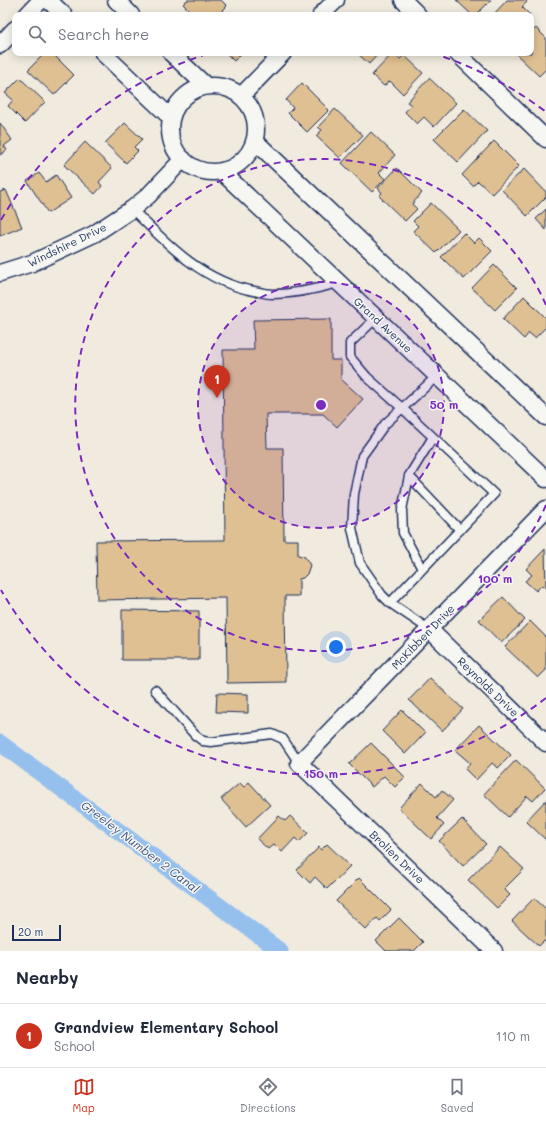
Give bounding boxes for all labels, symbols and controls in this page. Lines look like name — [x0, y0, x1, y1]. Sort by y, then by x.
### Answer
search box — [12, 12, 534, 56]
icon: search — [26, 23, 48, 45]
text: Search here — [58, 24, 149, 44]
street label: Windshire Drive — [25, 219, 109, 270]
street label: Grand Avenue — [351, 294, 416, 356]
pin: 1 — [204, 365, 230, 398]
text: 50 m — [430, 396, 458, 412]
centre of rings — [314, 398, 328, 412]
text: 100 m — [478, 570, 512, 586]
street label: McKibben Drive — [388, 601, 458, 672]
your location — [326, 637, 346, 657]
street label: Reynolds Drive — [454, 653, 522, 720]
text: 150 m — [304, 765, 338, 781]
water label: Greeley Number 2 Canal — [78, 796, 203, 896]
street label: Brolien Drive — [367, 827, 428, 887]
scale bar — [12, 923, 61, 942]
text: 20 m — [18, 924, 43, 939]
text: Nearby — [16, 966, 78, 988]
text: Grandview Elementary School — [54, 1017, 278, 1037]
text: 1 — [26, 1027, 32, 1044]
text: 110 m — [496, 1027, 530, 1044]
text: School — [54, 1037, 95, 1054]
tab: Map — [73, 1076, 95, 1115]
tab: Directions — [240, 1076, 296, 1115]
tab: Saved — [441, 1076, 473, 1115]

